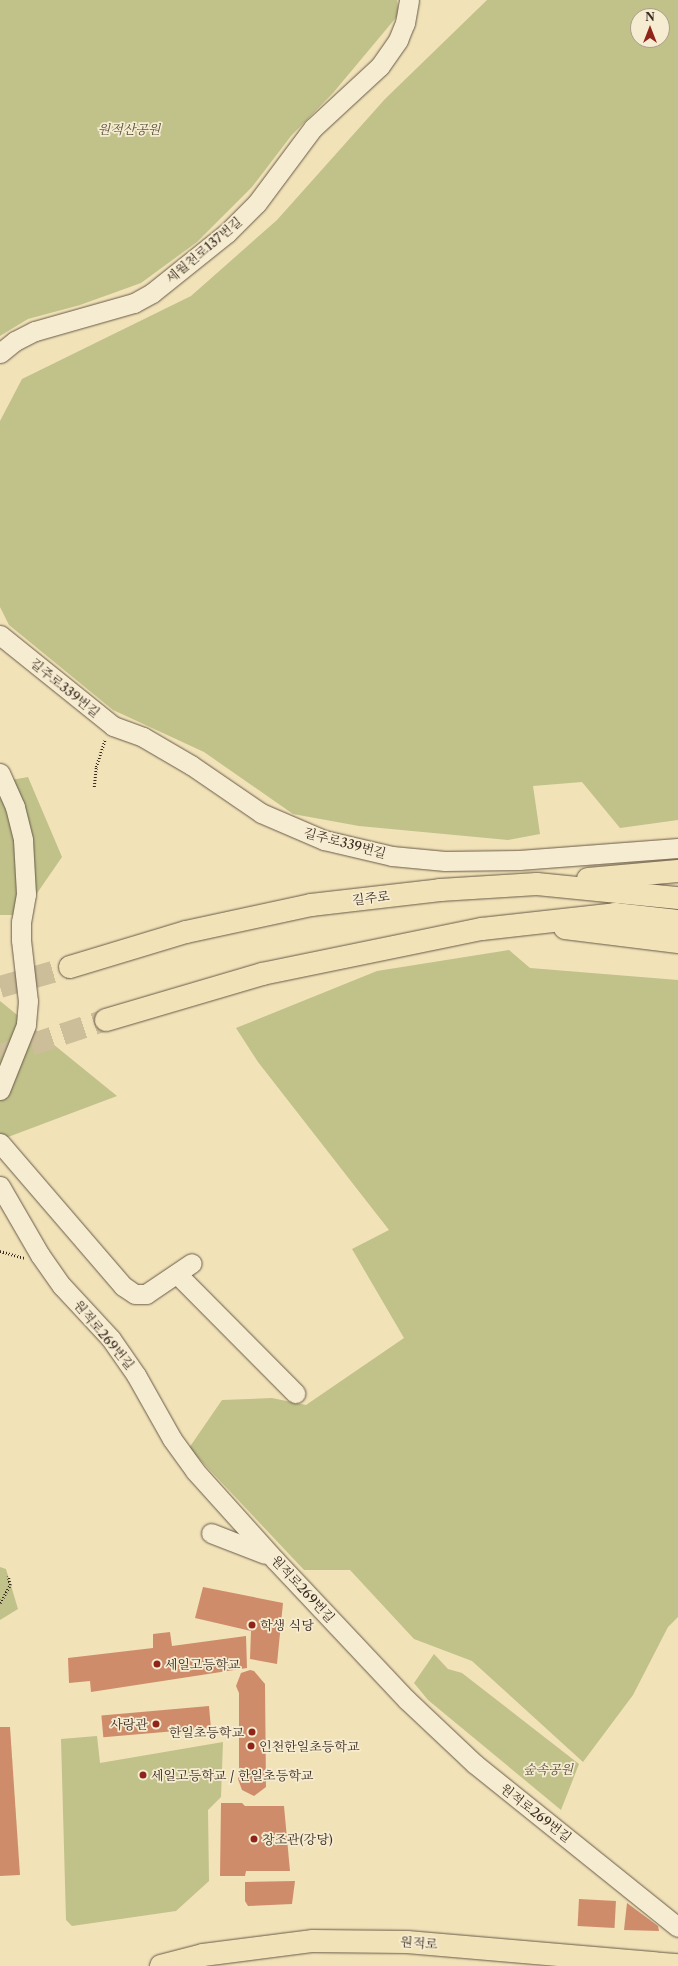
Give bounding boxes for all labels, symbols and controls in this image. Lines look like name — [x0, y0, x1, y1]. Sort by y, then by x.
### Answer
north arrow — [630, 8, 670, 48]
text: N — [645, 10, 655, 24]
park label: 원적산공원 — [98, 121, 160, 137]
street label: 세월천로137번길 — [163, 214, 245, 286]
street label: 길주로339번길 — [27, 655, 103, 721]
street label: 길주로339번길 — [302, 825, 388, 861]
street label: 길주로 — [351, 888, 391, 908]
street label: 원적로269번길 — [71, 1297, 137, 1373]
street label: 원적로269번길 — [268, 1552, 338, 1626]
place label: 학생 식당 — [260, 1617, 314, 1633]
marker: 학생 식당 — [247, 1620, 257, 1630]
place label: 세일고등학교 — [165, 1656, 240, 1672]
marker: 세일고등학교 — [152, 1659, 162, 1669]
place label: 사랑관 — [110, 1716, 148, 1732]
marker: 사랑관 — [151, 1719, 161, 1729]
place label: 한일초등학교 — [169, 1724, 244, 1740]
marker: 한일초등학교 — [247, 1727, 257, 1737]
place label: 인천한일초등학교 — [259, 1738, 359, 1754]
marker: 인천한일초등학교 — [246, 1741, 256, 1751]
park label: 숲속공원 — [523, 1761, 573, 1777]
place label: 세일고등학교 / 한일초등학교 — [151, 1767, 313, 1783]
marker: 세일고등학교 / 한일초등학교 — [138, 1770, 148, 1780]
street label: 원적로269번길 — [498, 1781, 574, 1845]
place label: 창조관(강당) — [262, 1831, 333, 1847]
marker: 창조관(강당) — [249, 1834, 259, 1844]
street label: 원적로 — [400, 1934, 438, 1952]

